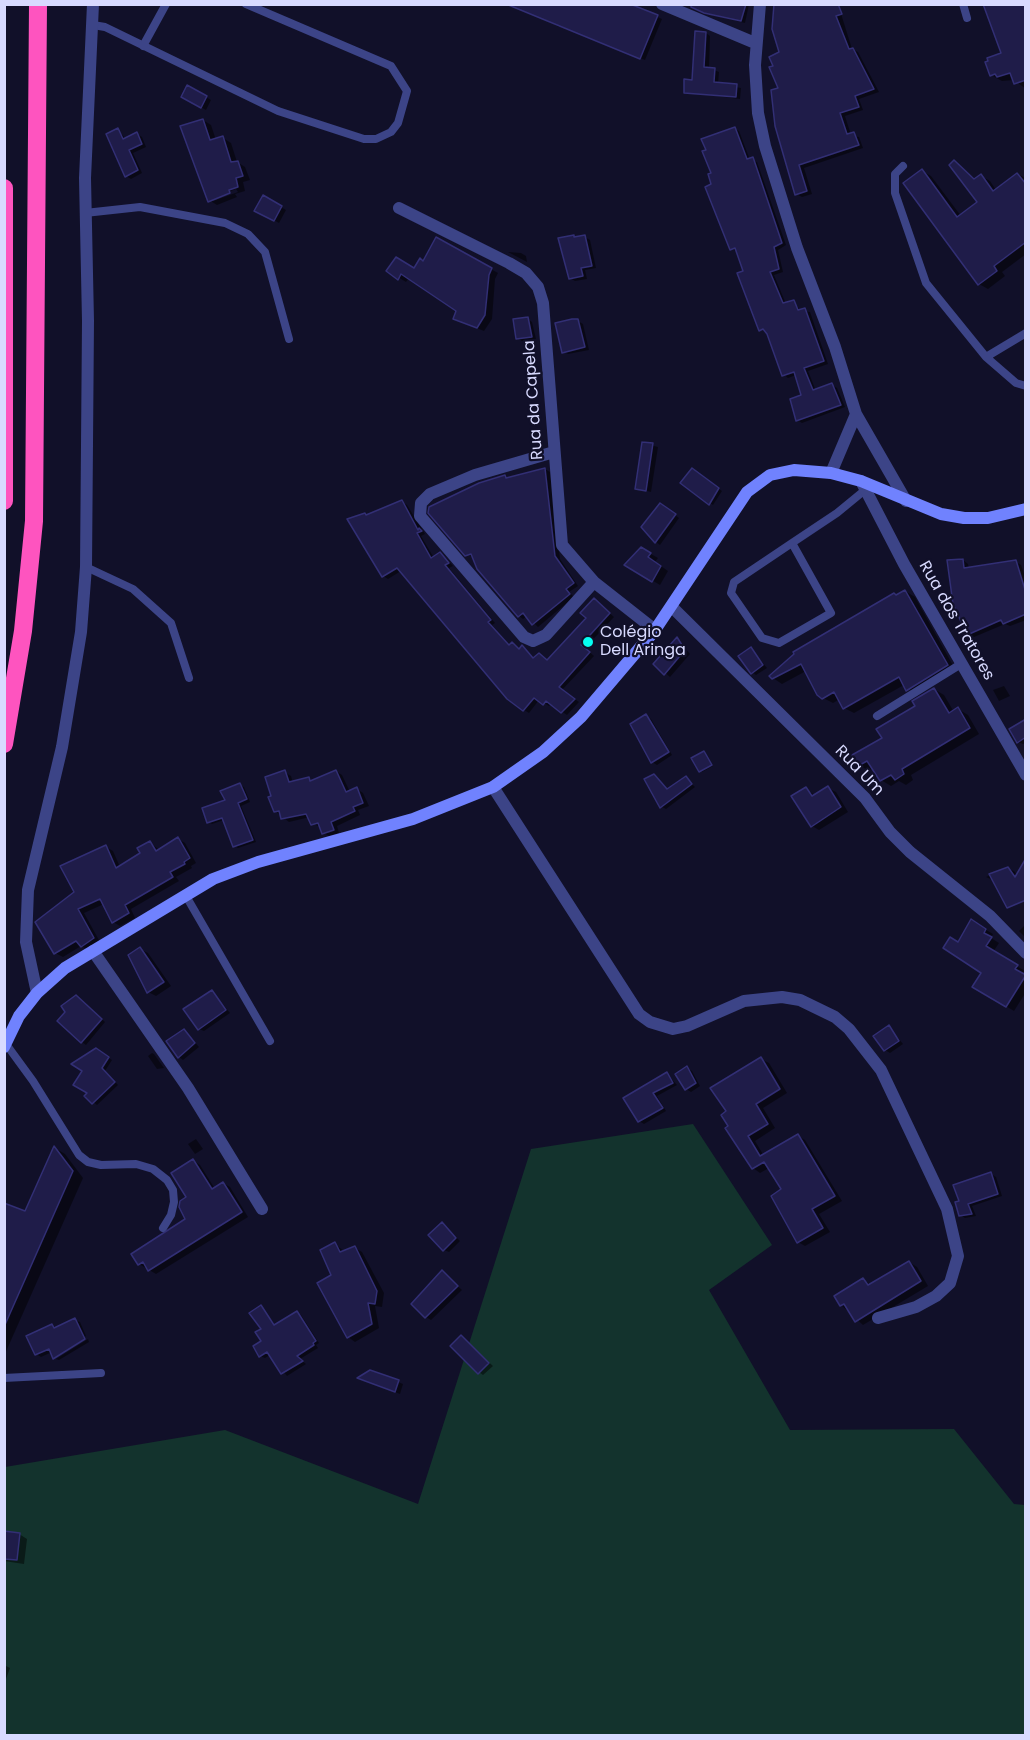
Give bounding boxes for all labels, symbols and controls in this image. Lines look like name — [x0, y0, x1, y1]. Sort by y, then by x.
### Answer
street label: Rua da Capela — [520, 340, 548, 460]
street label: Rua dos Tratores — [914, 558, 998, 684]
place label: Colégio Dell Aringa — [600, 623, 686, 661]
marker: Colégio Dell Aringa — [581, 635, 595, 649]
street label: Rua Um — [830, 742, 888, 800]

